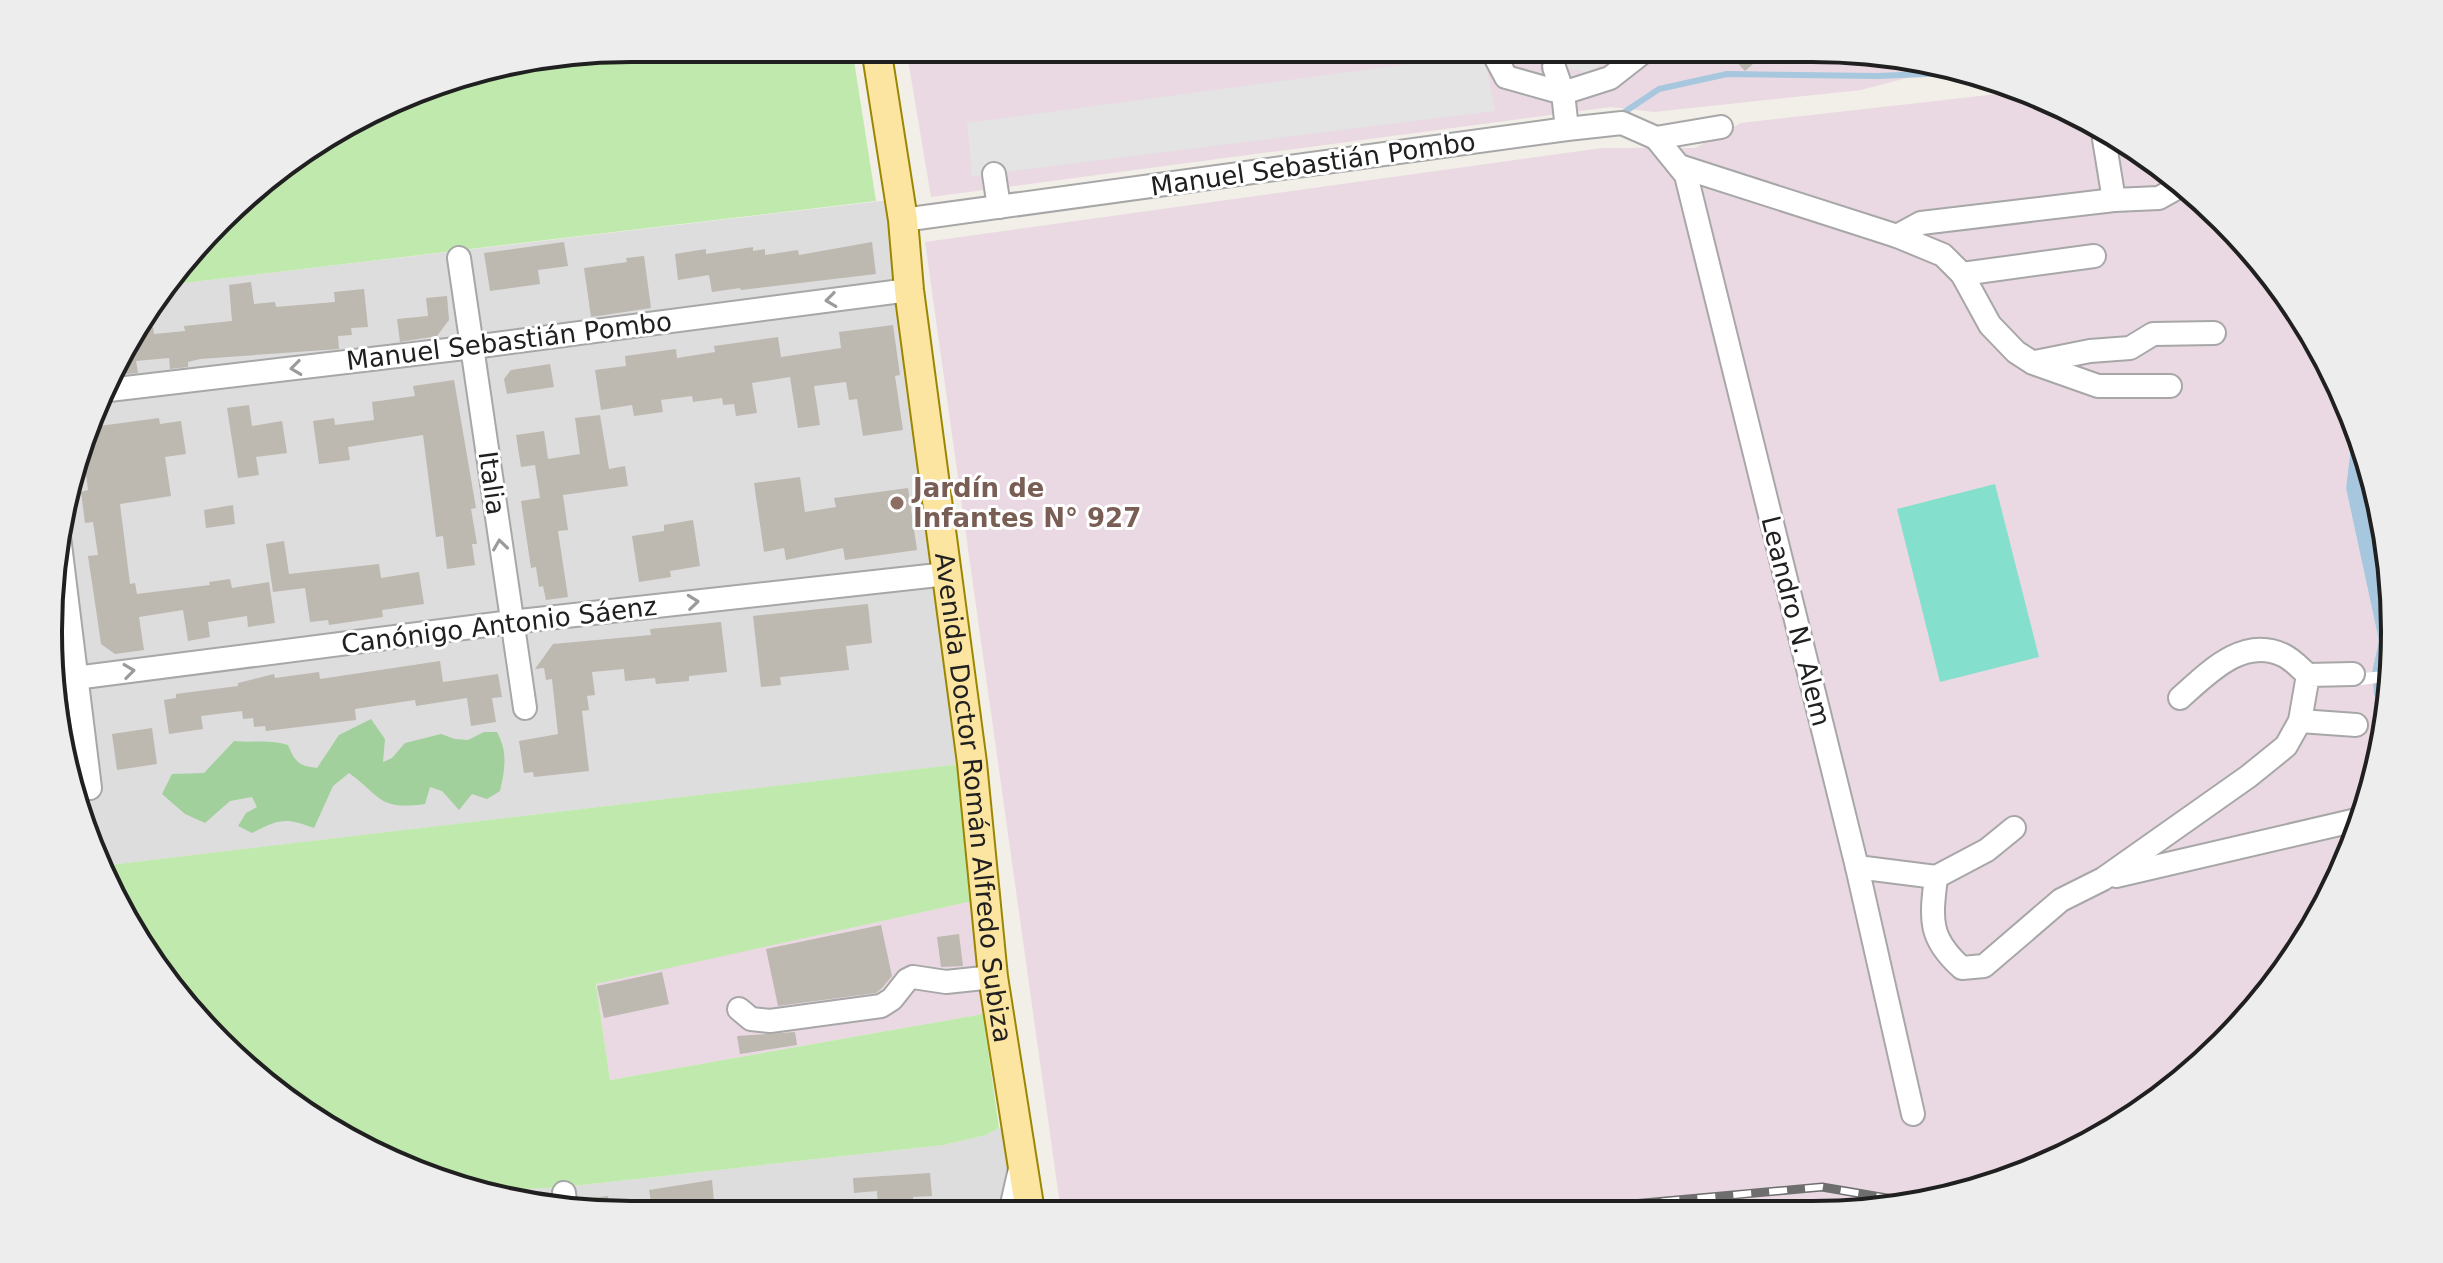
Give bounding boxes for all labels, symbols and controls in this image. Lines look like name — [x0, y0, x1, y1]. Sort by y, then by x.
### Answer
street label: Manuel Sebastián Pombo — [1149, 126, 1477, 202]
one-way arrow — [824, 291, 838, 308]
street label: Manuel Sebastián Pombo — [345, 306, 673, 376]
one-way arrow — [289, 359, 302, 376]
street label: Italia — [473, 449, 511, 517]
place label: Jardín de Infantes N° 927 — [911, 473, 1141, 533]
marker: Jardín de Infantes N° 927 — [888, 494, 906, 512]
street label: Leandro N. Alem — [1755, 513, 1837, 729]
one-way arrow — [492, 538, 509, 551]
street label: Avenida Doctor Román Alfredo Subiza — [929, 551, 1018, 1045]
street label: Canónigo Antonio Sáenz — [340, 591, 658, 659]
one-way arrow — [687, 594, 700, 611]
one-way arrow — [123, 663, 136, 680]

